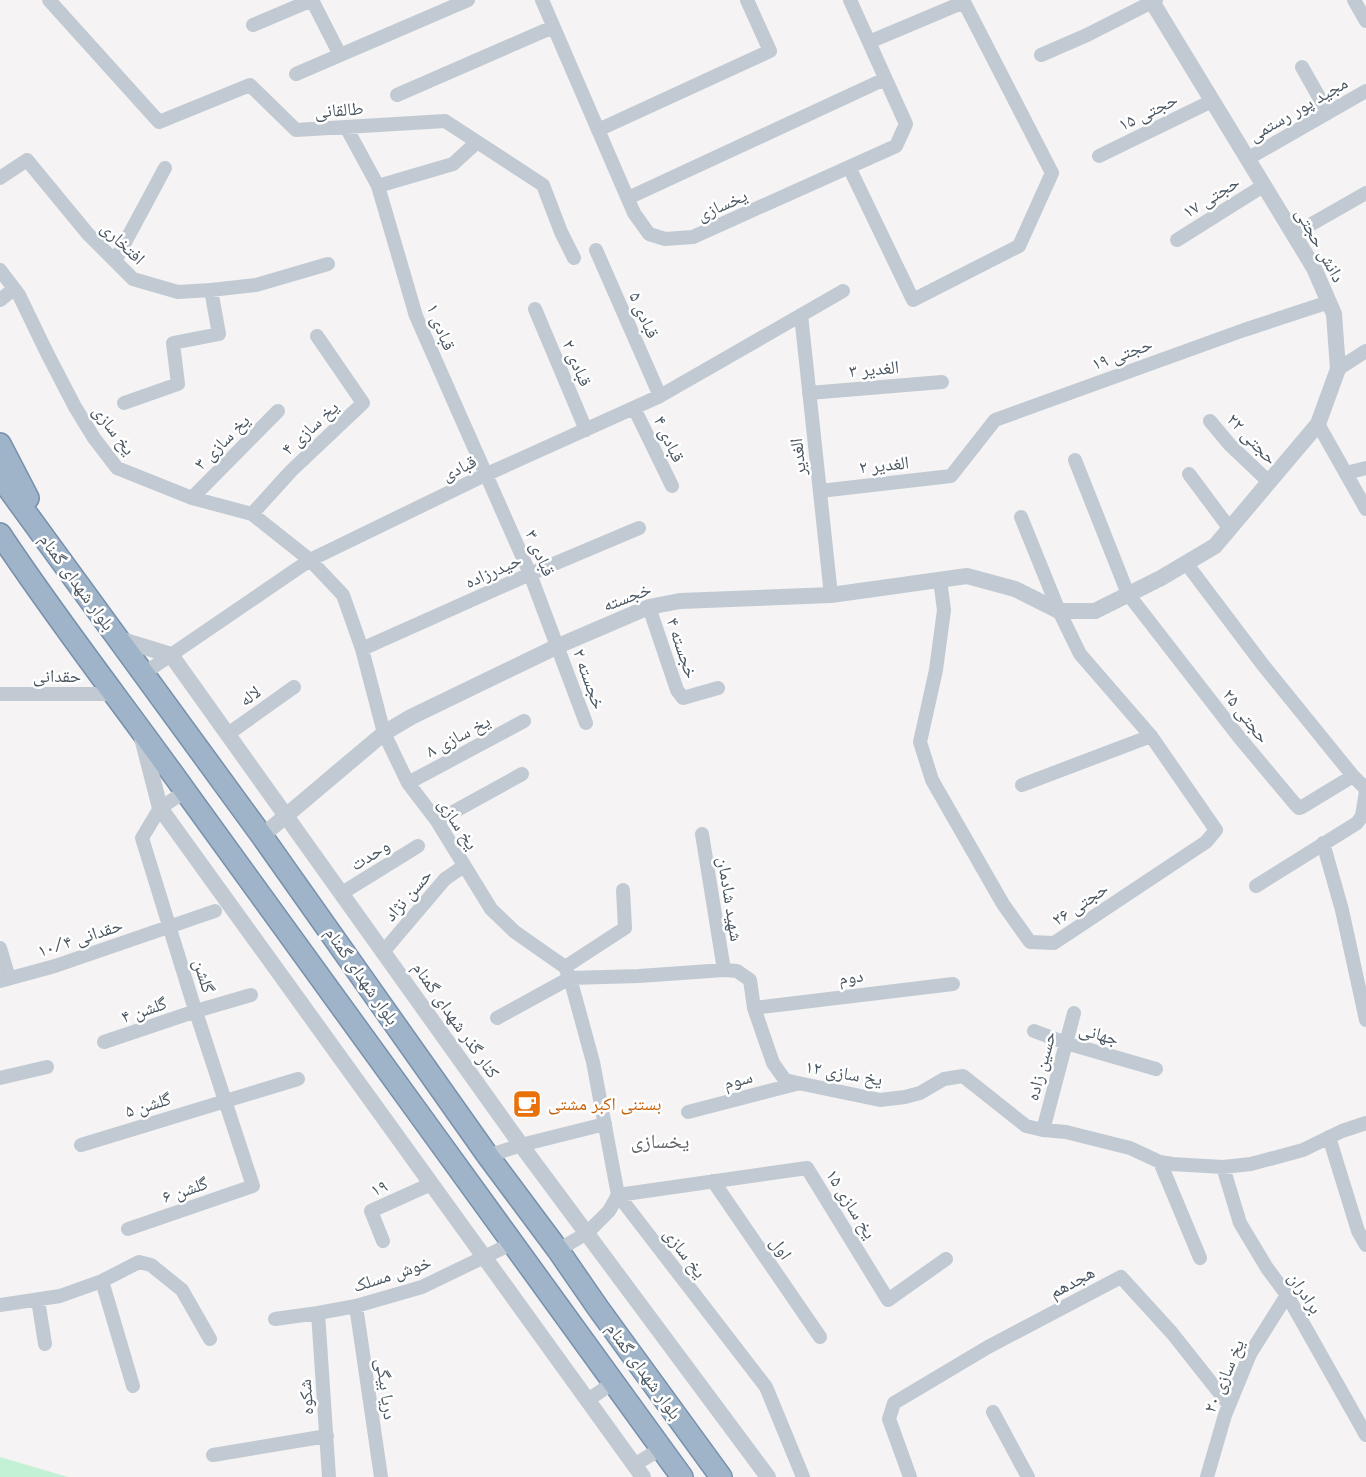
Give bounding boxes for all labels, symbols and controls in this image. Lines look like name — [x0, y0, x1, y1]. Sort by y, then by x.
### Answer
street label: مجید پور رستمی — [1244, 72, 1352, 146]
street label: حجتی ۱۵ — [1115, 88, 1181, 136]
street label: طالقانی — [314, 97, 364, 123]
street label: حجتی ۱۷ — [1178, 171, 1244, 223]
street label: یخسازی — [693, 184, 751, 226]
street label: دانش حجتی — [1291, 204, 1349, 286]
street label: افتخاری — [96, 217, 150, 269]
street label: قبادی ۵ — [624, 288, 664, 342]
street label: قبادی ۱ — [422, 300, 460, 354]
street label: حجتی ۱۹ — [1089, 333, 1155, 375]
street label: قبادی ۲ — [557, 336, 597, 390]
street label: الغدیر ۳ — [848, 356, 900, 381]
street label: یخ سازی ۴ — [277, 396, 344, 461]
street label: یخ سازی — [87, 401, 140, 460]
street label: حجتی ۲۲ — [1222, 409, 1282, 469]
street label: یخ سازی ۳ — [190, 410, 255, 475]
street label: قبادی ۴ — [649, 412, 689, 466]
street label: الغدیر — [785, 437, 810, 478]
street label: قبادی — [438, 450, 480, 486]
street label: الغدیر ۲ — [858, 451, 910, 478]
street label: قبادی ۳ — [520, 526, 560, 580]
street label: بلوار شهدای گمنام — [34, 529, 120, 635]
street label: حیدرزاده — [461, 549, 524, 593]
street label: خجسته — [600, 578, 654, 615]
street label: خجسته ۴ — [662, 615, 703, 681]
street label: خجسته ۲ — [569, 646, 610, 712]
street label: حقدانی — [33, 665, 81, 687]
street label: لاله — [235, 681, 264, 710]
street label: حجتی ۲۵ — [1218, 684, 1274, 748]
street label: یخ سازی ۸ — [422, 710, 494, 763]
street label: یخ سازی — [432, 794, 483, 855]
street label: وحدت — [346, 834, 393, 875]
street label: شهید شادمان — [712, 855, 748, 943]
street label: حسن نژاد — [379, 864, 437, 926]
street label: حجتی ۲۶ — [1048, 877, 1112, 931]
street label: حقدانی ۱۰/۴ — [35, 914, 125, 962]
street label: بلوار شهدای گمنام — [319, 923, 404, 1030]
street label: گلشن — [188, 956, 220, 996]
street label: کنار گذر شهدای گمنام — [407, 958, 505, 1083]
street label: دوم — [837, 965, 865, 990]
street label: گلشن ۴ — [118, 992, 170, 1028]
street label: جهانی — [1077, 1018, 1121, 1050]
street label: حسین زاده — [1021, 1029, 1061, 1103]
street label: یخ سازی ۱۲ — [804, 1055, 884, 1092]
street label: سوم — [721, 1066, 755, 1095]
street label: گلشن ۵ — [122, 1087, 174, 1122]
cafe icon: بستنی اکبر مشتی — [511, 1088, 543, 1120]
place label: بستنی اکبر مشتی — [548, 1093, 661, 1115]
district label: یخسازی — [631, 1129, 689, 1153]
street label: یخ سازی ۱۵ — [820, 1165, 881, 1243]
street label: گلشن ۶ — [159, 1172, 211, 1208]
street label: ۱۹ — [367, 1175, 391, 1201]
street label: یخ سازی — [658, 1224, 711, 1283]
street label: اول — [765, 1232, 797, 1264]
street label: خوش مسلک — [350, 1251, 434, 1297]
street label: هجدهم — [1046, 1261, 1099, 1304]
street label: برادران — [1283, 1268, 1327, 1318]
street label: بلوار شهدای گمنام — [601, 1318, 687, 1424]
street label: یخ سازی ۲۰ — [1199, 1336, 1250, 1417]
street label: دریا بیگی — [371, 1357, 401, 1421]
street label: شکوه — [294, 1378, 317, 1416]

